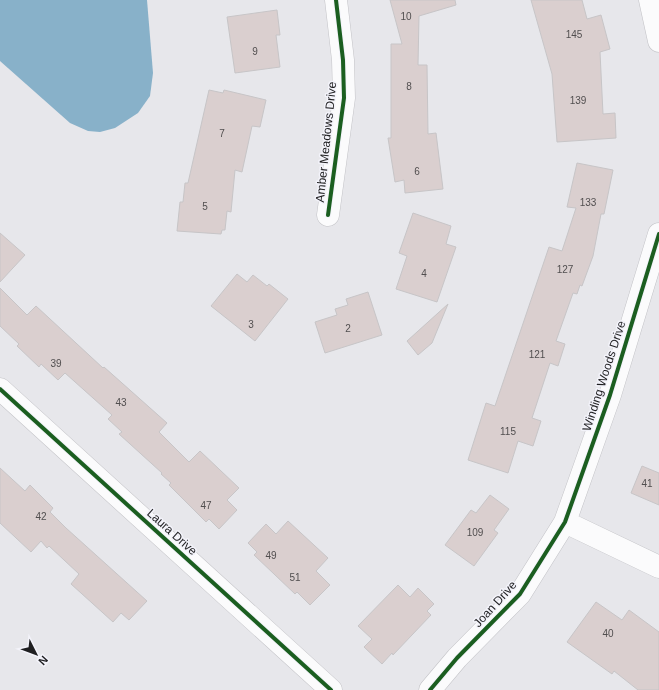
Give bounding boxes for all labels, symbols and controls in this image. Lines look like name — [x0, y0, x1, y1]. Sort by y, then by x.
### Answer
house number: 10 — [400, 11, 412, 22]
house number: 145 — [566, 29, 583, 40]
house number: 9 — [252, 46, 258, 57]
street label: Amber Meadows Drive — [313, 81, 339, 203]
house number: 8 — [406, 81, 412, 92]
house number: 139 — [570, 95, 587, 106]
house number: 7 — [219, 128, 225, 139]
house number: 6 — [414, 166, 420, 177]
house number: 133 — [580, 197, 597, 208]
house number: 5 — [202, 201, 208, 212]
house number: 127 — [557, 264, 574, 275]
house number: 4 — [421, 268, 427, 279]
house number: 3 — [248, 319, 254, 330]
street label: Winding Woods Drive — [580, 319, 629, 433]
house number: 2 — [345, 323, 351, 334]
house number: 121 — [529, 349, 546, 360]
house number: 39 — [50, 358, 62, 369]
house number: 43 — [115, 397, 127, 408]
house number: 115 — [500, 426, 516, 437]
house number: 41 — [641, 478, 653, 489]
house number: 47 — [200, 500, 212, 511]
street label: Laura Drive — [144, 506, 200, 558]
house number: 42 — [35, 511, 47, 522]
house number: 109 — [467, 527, 484, 538]
house number: 49 — [265, 550, 277, 561]
house number: 51 — [289, 572, 301, 583]
street label: Joan Drive — [471, 578, 520, 630]
house number: 40 — [602, 628, 614, 639]
north arrow — [16, 634, 56, 674]
text: N — [36, 654, 51, 668]

